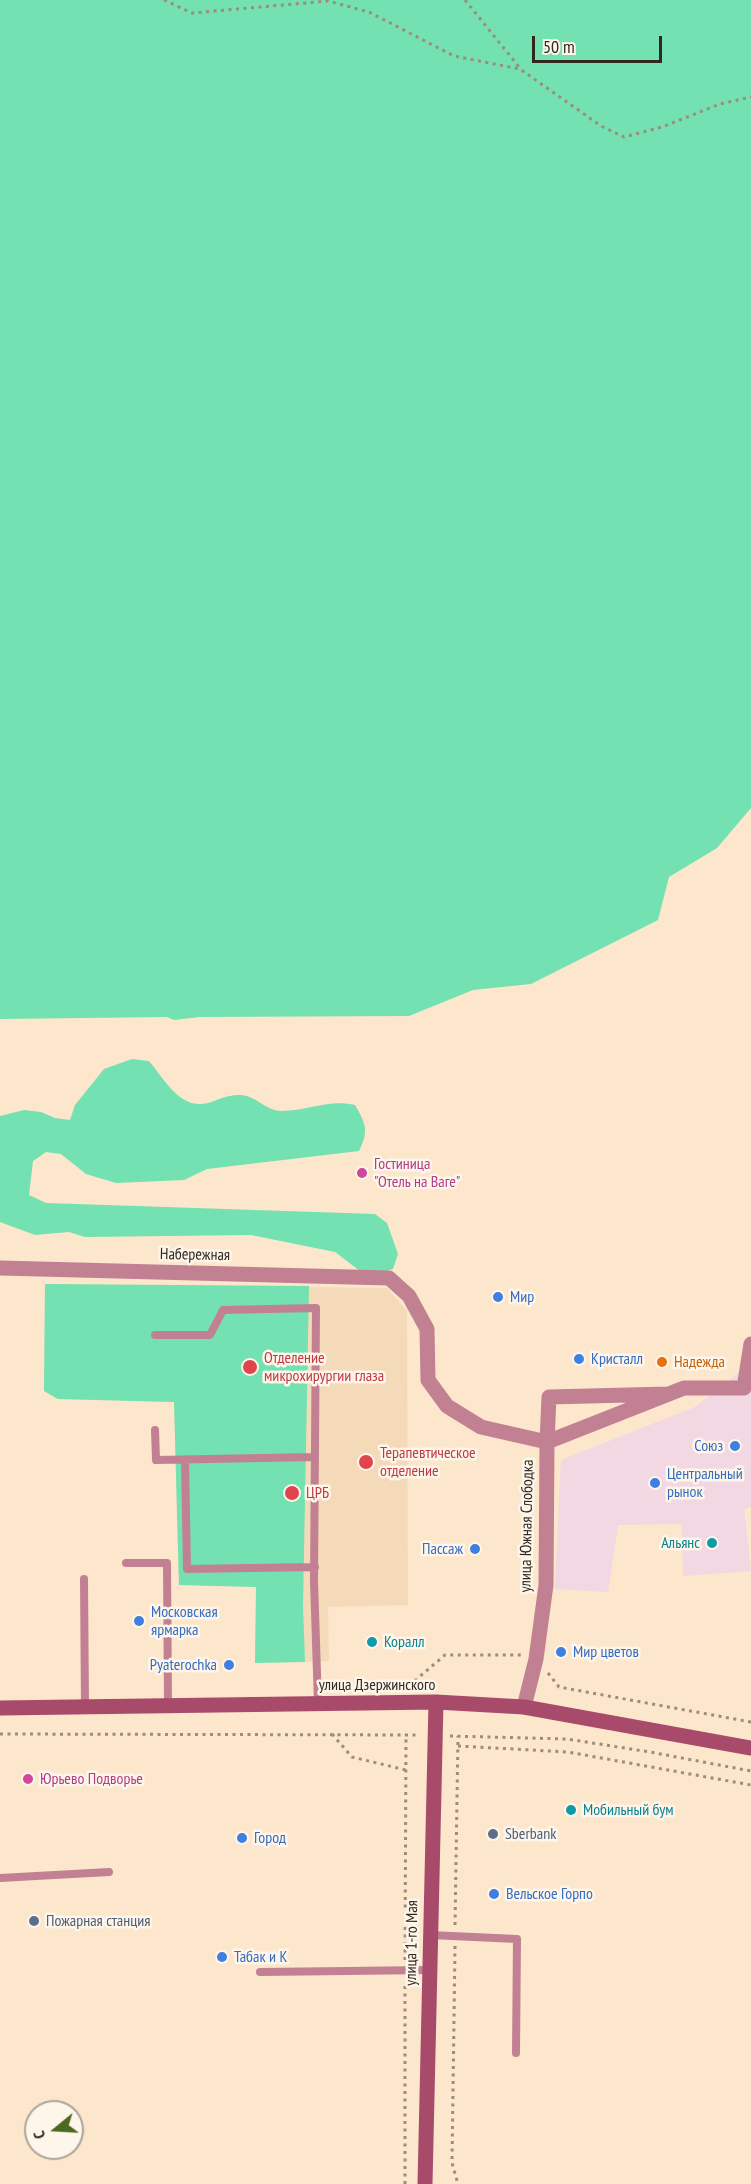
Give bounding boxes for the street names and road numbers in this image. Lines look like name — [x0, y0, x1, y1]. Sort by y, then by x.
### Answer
street label: Набережная — [160, 1245, 230, 1265]
street label: улица Южная Слободка — [516, 1459, 538, 1593]
street label: улица Дзержинского — [319, 1675, 435, 1695]
street label: улица 1-го Мая — [402, 1900, 422, 1986]

